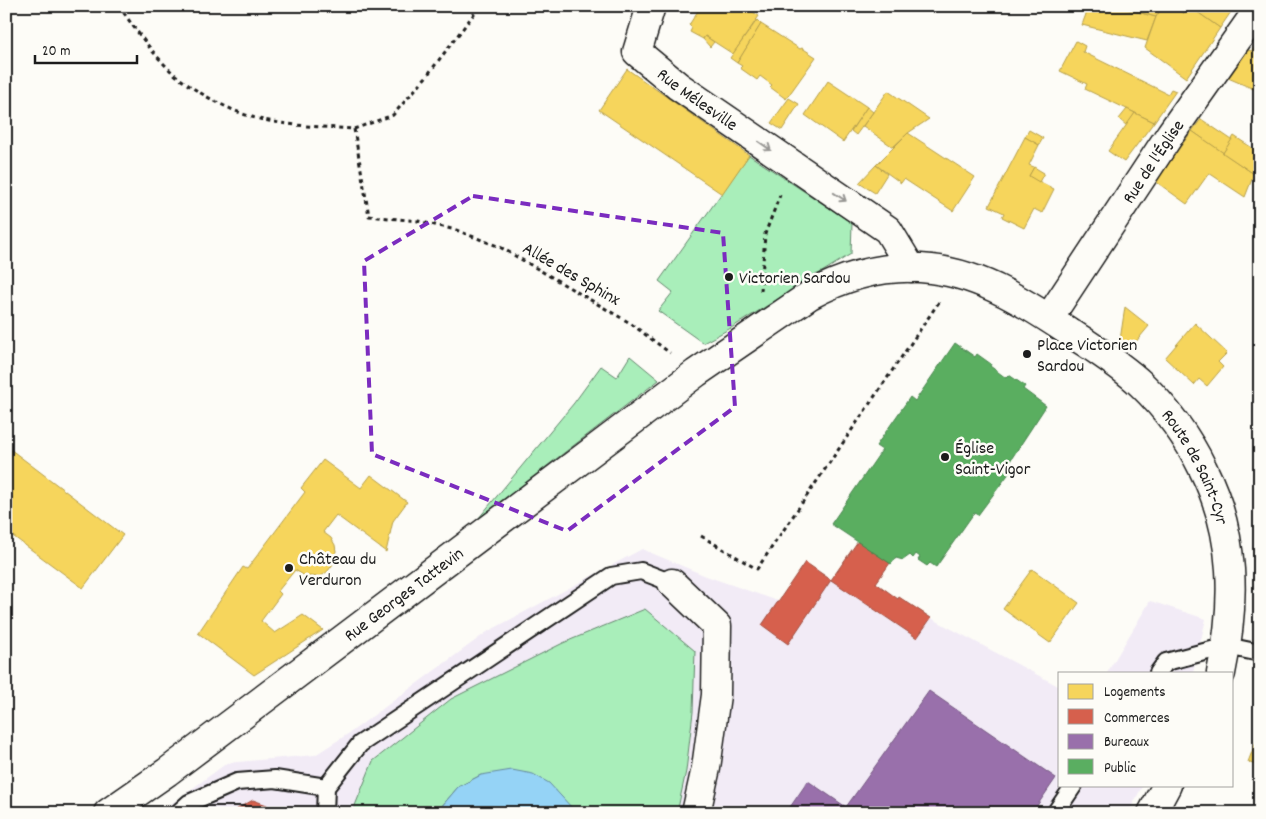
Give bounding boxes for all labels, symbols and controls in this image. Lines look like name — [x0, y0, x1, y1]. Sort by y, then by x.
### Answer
scale bar — [35, 32, 138, 64]
text: 20 m — [42, 41, 70, 63]
street label: Rue Mélesville — [650, 63, 742, 138]
street label: Rue de l'Église — [1118, 115, 1192, 209]
one-way arrow — [757, 141, 771, 151]
one-way arrow — [832, 192, 846, 202]
street label: Allée des Sphinx — [517, 237, 624, 313]
place label: Victorien Sardou — [739, 267, 850, 292]
marker: Victorien Sardou — [723, 271, 735, 283]
place label: Place Victorien Sardou — [1037, 334, 1137, 380]
marker: Place Victorien Sardou — [1021, 348, 1033, 360]
street label: Route de Saint-Cyr — [1154, 405, 1233, 528]
place label: Église Saint-Vigor — [955, 437, 1031, 483]
marker: Église Saint-Vigor — [939, 451, 951, 463]
street label: Rue Georges Tattevin — [340, 542, 470, 649]
place label: Château du Verduron — [299, 548, 376, 594]
marker: Château du Verduron — [283, 562, 295, 574]
legend — [1058, 672, 1234, 786]
text: Logements — [1104, 682, 1166, 704]
text: Commerces — [1104, 708, 1170, 730]
text: Bureaux — [1104, 732, 1149, 754]
text: Public — [1104, 758, 1136, 780]

